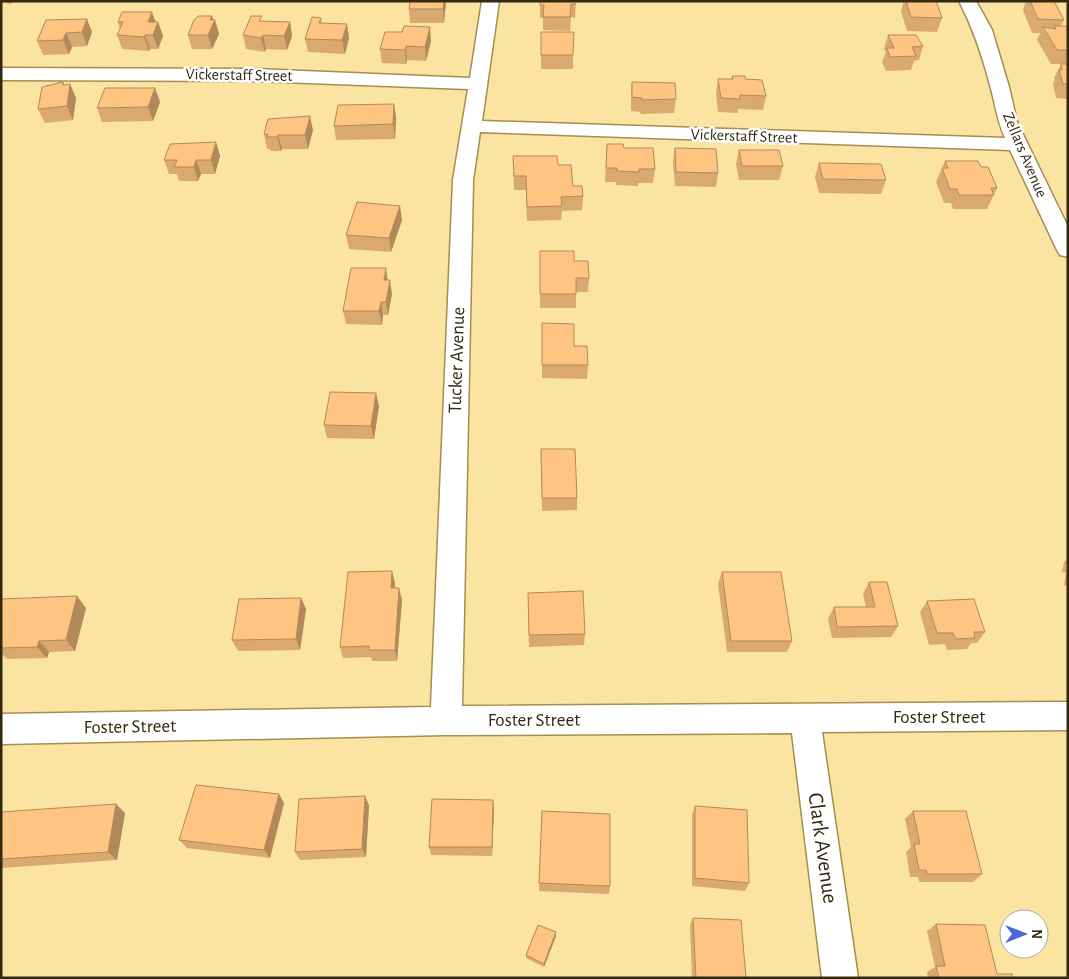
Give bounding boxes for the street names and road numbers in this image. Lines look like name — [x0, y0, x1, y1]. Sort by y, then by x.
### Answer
street label: Vickerstaff Street — [185, 66, 293, 84]
street label: Zellars Avenue — [1000, 110, 1050, 200]
street label: Vickerstaff Street — [690, 126, 798, 146]
street label: Tucker Avenue — [446, 306, 468, 414]
street label: Foster Street — [893, 708, 985, 727]
street label: Foster Street — [488, 711, 580, 730]
street label: Foster Street — [84, 717, 176, 737]
street label: Clark Avenue — [804, 791, 842, 905]

